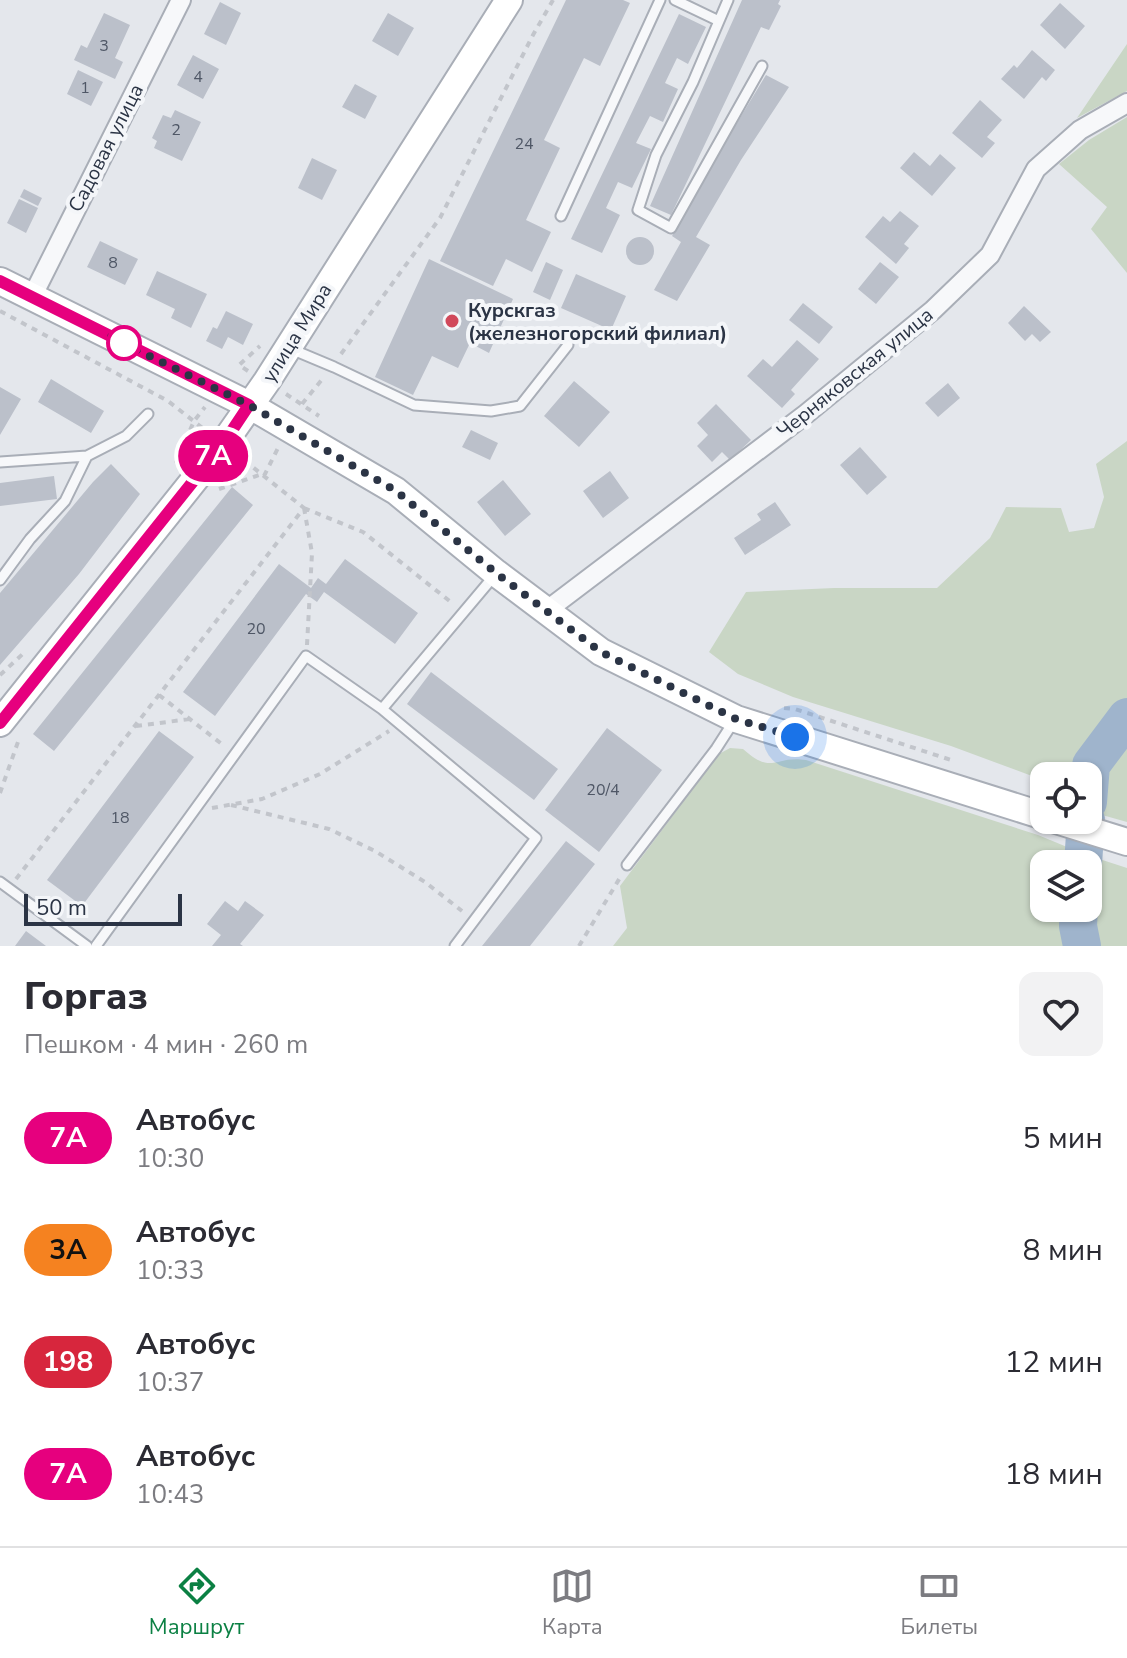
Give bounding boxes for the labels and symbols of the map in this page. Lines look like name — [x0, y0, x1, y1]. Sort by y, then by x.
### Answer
house number: 3 — [99, 35, 109, 57]
house number: 4 — [193, 66, 203, 88]
house number: 1 — [80, 77, 90, 99]
street label: Садовая улица — [62, 79, 150, 217]
house number: 2 — [171, 119, 181, 141]
house number: 24 — [514, 133, 534, 155]
house number: 8 — [108, 252, 118, 274]
street label: улица Мира — [256, 278, 338, 388]
place label: Курскгаз (железногорский филиал) — [468, 297, 727, 347]
street label: Черняковская улица — [771, 301, 939, 445]
marker: Курскгаз (железногорский филиал) — [443, 312, 461, 330]
unlabelled marker — [107, 326, 141, 360]
line badge: 7А — [177, 430, 249, 482]
house number: 20 — [246, 618, 266, 640]
your location — [775, 717, 815, 757]
house number: 20/4 — [586, 779, 620, 801]
house number: 18 — [110, 807, 130, 829]
scale bar — [24, 890, 182, 926]

